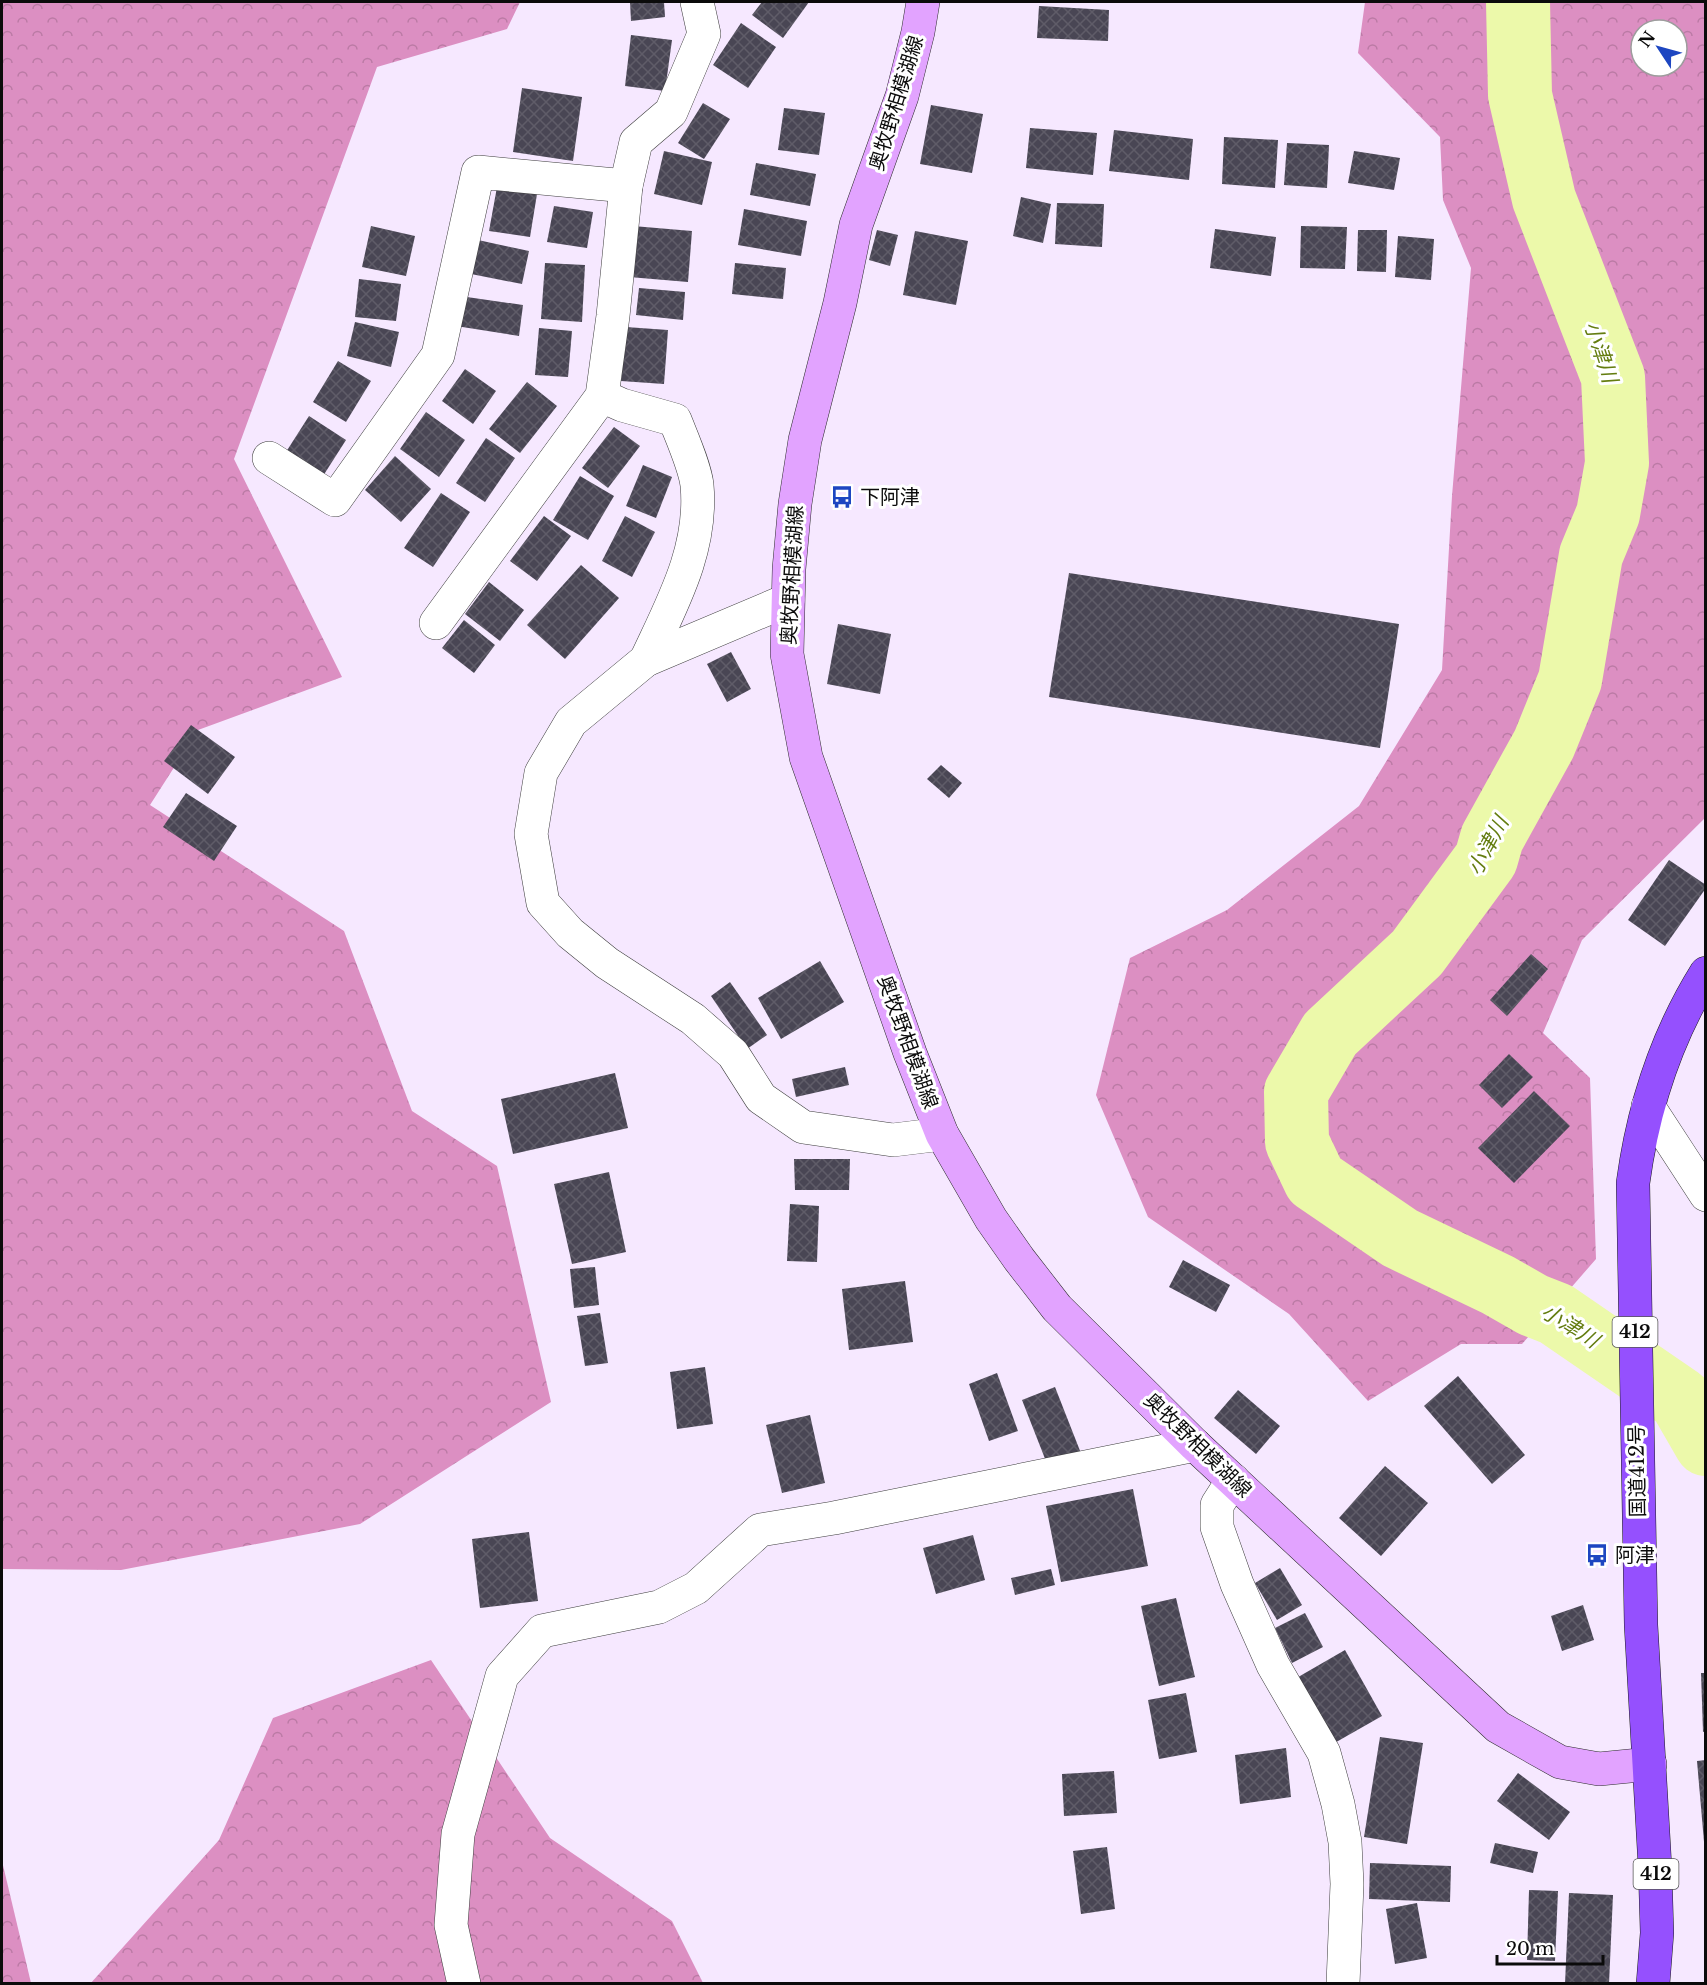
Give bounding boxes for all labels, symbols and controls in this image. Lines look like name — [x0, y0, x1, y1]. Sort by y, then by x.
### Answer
north arrow — [1629, 18, 1689, 78]
text: N — [1634, 27, 1659, 51]
street label: 奥牧野相模湖線 — [864, 33, 928, 173]
water label: 小津川 — [1579, 318, 1624, 388]
bus stop icon: 下阿津 — [829, 484, 855, 510]
place label: 下阿津 — [860, 485, 920, 509]
street label: 奥牧野相模湖線 — [776, 504, 808, 646]
water label: 小津川 — [1462, 810, 1515, 880]
street label: 奥牧野相模湖線 — [873, 972, 943, 1112]
water label: 小津川 — [1536, 1298, 1605, 1355]
road number: 412 — [1612, 1317, 1658, 1347]
street label: 奥牧野相模湖線 — [1139, 1388, 1257, 1502]
street label: 国道412号 — [1624, 1424, 1650, 1518]
bus stop icon: 阿津 — [1584, 1542, 1610, 1568]
place label: 阿津 — [1615, 1543, 1655, 1567]
road number: 412 — [1634, 1859, 1678, 1889]
scale bar — [1497, 1928, 1604, 1966]
text: 20 m — [1506, 1938, 1554, 1960]

